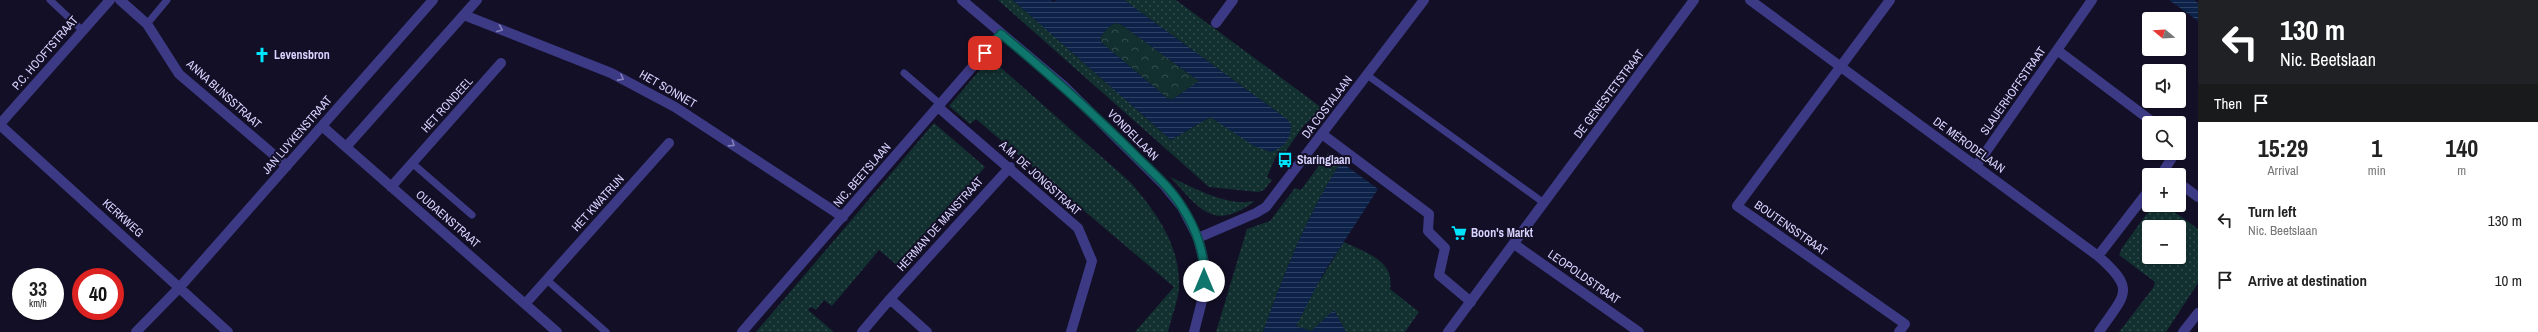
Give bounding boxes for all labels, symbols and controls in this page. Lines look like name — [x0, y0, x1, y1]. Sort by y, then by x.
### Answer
text: 130 m — [2280, 11, 2345, 49]
north arrow — [2142, 12, 2186, 56]
map controls — [2142, 12, 2186, 264]
street label: P.C. HOOFTSTRAAT — [8, 13, 82, 93]
icon: left — [2214, 16, 2266, 68]
one-way arrow — [497, 25, 504, 33]
pin — [968, 36, 1002, 70]
icon: arrive — [974, 42, 996, 64]
street label: SLAUERHOFFSTRAAT — [1977, 44, 2049, 138]
church icon: Levensbron — [253, 46, 271, 64]
street label: DE GENESTETSTRAAT — [1570, 46, 1648, 142]
place label: Levensbron — [274, 47, 330, 63]
text: Nic. Beetslaan — [2280, 47, 2376, 72]
street label: ANNA BIJNSSTRAAT — [182, 55, 265, 132]
button: sound — [2142, 64, 2186, 108]
street label: HET SONNET — [637, 66, 699, 112]
street label: DA COSTALAAN — [1298, 72, 1356, 142]
street label: HET RONDEEL — [418, 73, 477, 136]
one-way arrow — [617, 73, 624, 80]
street label: JAN LUYKENSTRAAT — [259, 92, 335, 178]
icon: arrive — [2250, 92, 2272, 114]
text: Then — [2214, 93, 2242, 114]
street label: VONDELLAAN — [1104, 106, 1162, 164]
street label: DE MÉRODELAAN — [1930, 113, 2008, 177]
button: search — [2142, 116, 2186, 160]
text: 15:29 — [2258, 132, 2308, 164]
text: 1 — [2371, 132, 2382, 164]
text: 140 — [2445, 132, 2478, 164]
street label: A.M. DE JONGSTRAAT — [995, 136, 1084, 219]
one-way arrow — [728, 139, 735, 147]
street label: NIC. BEETSLAAN — [830, 139, 894, 211]
bus stop icon: Staringlaan — [1276, 151, 1294, 169]
place label: Staringlaan — [1297, 152, 1351, 168]
text: Arrival — [2268, 162, 2298, 179]
text: min — [2368, 162, 2386, 179]
text: m — [2457, 162, 2466, 179]
button: + — [2142, 168, 2186, 212]
street label: HET KWATRIJN — [568, 171, 628, 235]
street label: HERMAN DE MANSTRAAT — [893, 173, 987, 275]
street label: OUDAENSTRAAT — [412, 187, 484, 251]
street label: KERKWEG — [99, 195, 147, 241]
street label: BOUTENSSTRAAT — [1751, 197, 1831, 259]
text: Turn left — [2248, 201, 2296, 222]
icon: left — [2214, 209, 2236, 231]
text: 130 m — [2488, 210, 2522, 231]
button: − — [2142, 220, 2186, 264]
text: Nic. Beetslaan — [2248, 222, 2317, 239]
supermarket icon: Boon's Markt — [1450, 224, 1468, 242]
place label: Boon's Markt — [1471, 225, 1534, 241]
street label: LEOPOLDSTRAAT — [1545, 246, 1623, 308]
position arrow — [1183, 260, 1225, 302]
speed limit sign: 40 — [72, 268, 124, 320]
icon: arrive — [2214, 269, 2236, 291]
text: Arrive at destination — [2248, 270, 2367, 291]
text: 10 m — [2495, 270, 2522, 291]
text: 33 — [29, 275, 47, 302]
text: km/h — [29, 297, 47, 310]

